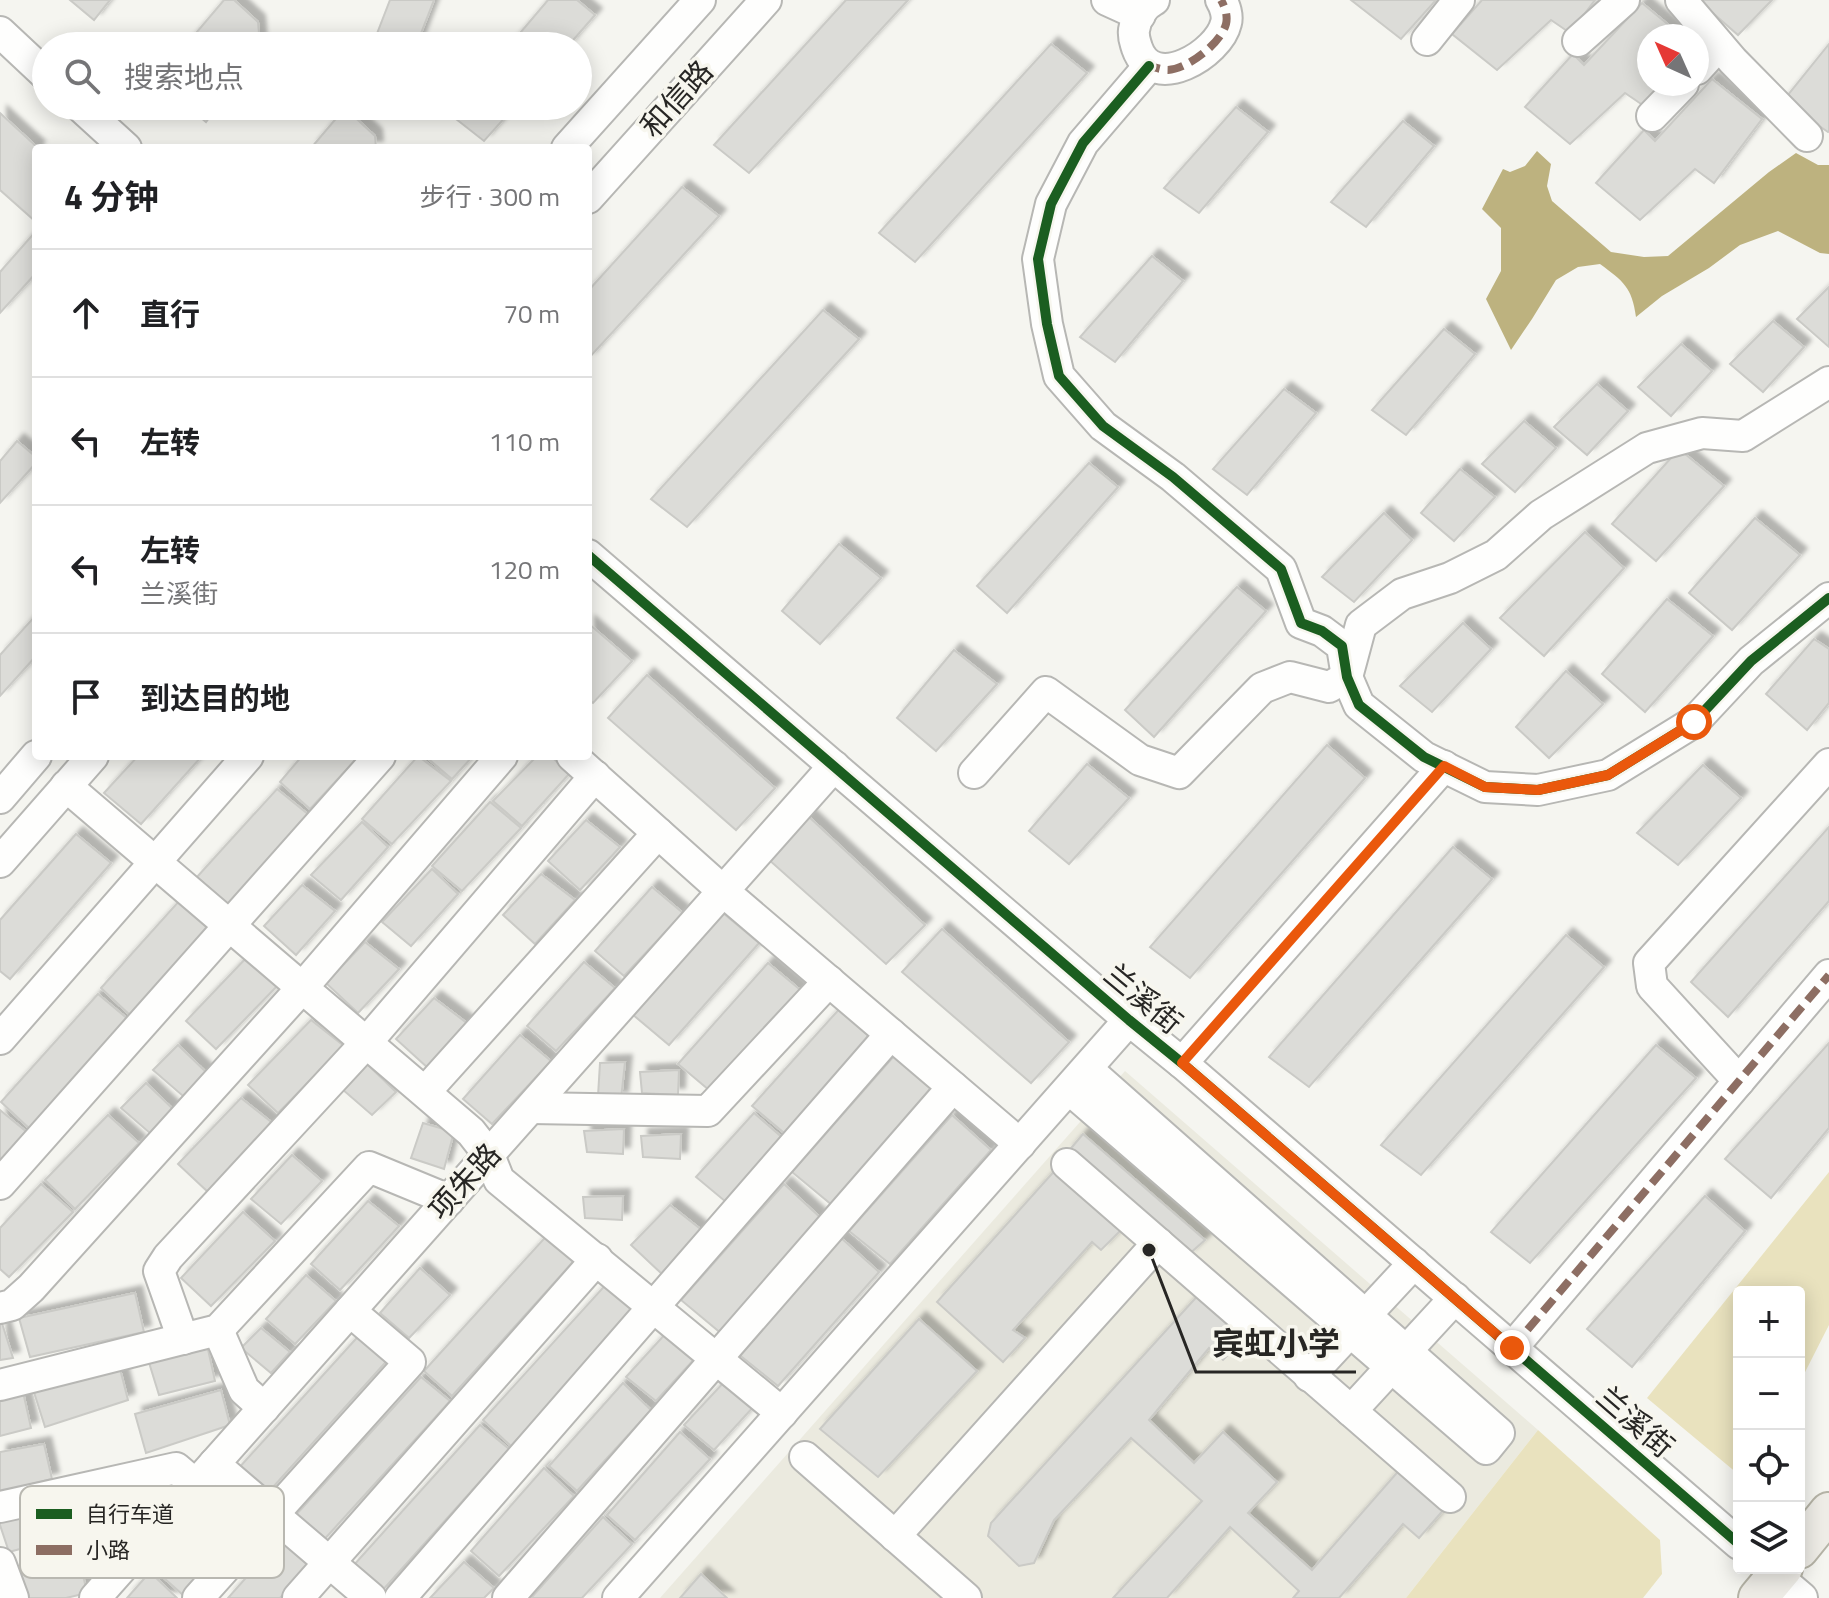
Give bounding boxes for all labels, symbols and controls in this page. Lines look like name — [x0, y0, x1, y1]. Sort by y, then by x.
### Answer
north arrow — [1637, 24, 1709, 96]
search box — [32, 32, 592, 120]
street label: 和信路 — [629, 49, 723, 147]
icon: search — [60, 54, 104, 98]
text: 搜索地点 — [124, 54, 244, 100]
text: 4 分钟 — [64, 170, 159, 222]
text: 步行 · 300 m — [420, 177, 560, 216]
icon: ahead — [64, 291, 108, 335]
text: 直行 — [140, 291, 200, 337]
text: 70 m — [503, 294, 560, 333]
icon: left — [64, 419, 108, 463]
text: 左转 — [140, 419, 200, 465]
text: 110 m — [489, 422, 560, 461]
text: 左转 — [140, 527, 200, 573]
icon: left — [64, 547, 108, 591]
text: 120 m — [489, 550, 560, 589]
text: 兰溪街 — [140, 574, 218, 613]
icon: arrive — [64, 675, 108, 719]
text: 到达目的地 — [140, 675, 290, 721]
route start — [1676, 704, 1712, 740]
street label: 兰溪街 — [1094, 952, 1193, 1045]
street label: 项朱路 — [417, 1132, 511, 1230]
map controls — [1733, 1286, 1805, 1574]
button: + — [1733, 1286, 1805, 1358]
callout: 宾虹小学 — [1196, 1316, 1356, 1372]
text: 宾虹小学 — [1212, 1319, 1340, 1367]
route end — [1494, 1330, 1530, 1366]
button: − — [1733, 1358, 1805, 1430]
street label: 兰溪街 — [1587, 1374, 1685, 1468]
button: locate — [1733, 1430, 1805, 1502]
legend — [20, 1486, 284, 1578]
text: 自行车道 — [86, 1497, 174, 1531]
button: layers — [1733, 1502, 1805, 1574]
text: 小路 — [86, 1533, 130, 1567]

